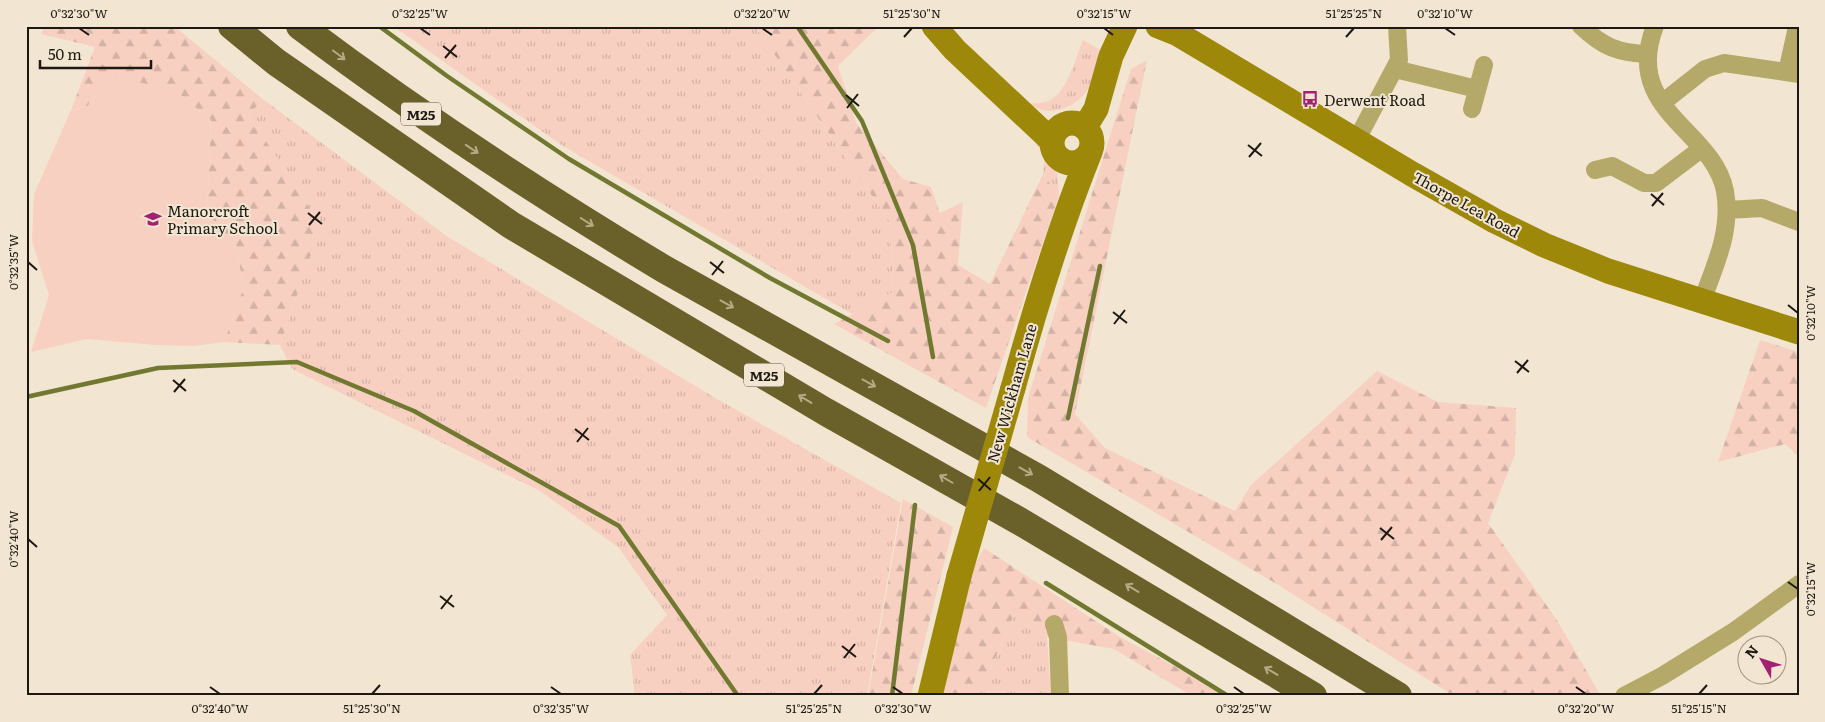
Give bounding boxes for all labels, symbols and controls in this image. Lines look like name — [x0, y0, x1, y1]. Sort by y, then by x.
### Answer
text: 0°32'30"W — [50, 4, 108, 22]
text: 0°32'25"W — [392, 4, 448, 22]
text: 0°32'20"W — [734, 4, 790, 22]
text: 51°25'30"N — [883, 4, 941, 22]
text: 0°32'15"W — [1077, 4, 1131, 22]
text: 51°25'25"N — [1326, 4, 1382, 22]
text: 0°32'10"W — [1417, 4, 1473, 22]
scale bar — [40, 38, 151, 70]
text: 50 m — [48, 42, 82, 65]
one-way arrow — [332, 50, 345, 61]
place label: Derwent Road — [1324, 88, 1425, 111]
bus stop icon: Derwent Road — [1300, 89, 1320, 109]
road number: M25 — [401, 102, 441, 126]
one-way arrow — [465, 143, 479, 154]
street label: Thorpe Lea Road — [1409, 165, 1525, 243]
place label: Manorcroft Primary School — [167, 199, 278, 239]
school or university icon: Manorcroft Primary School — [143, 209, 163, 229]
one-way arrow — [579, 218, 593, 228]
text: 0°32'35"W — [4, 234, 22, 290]
text: 0°32'10"W — [1801, 285, 1819, 341]
one-way arrow — [720, 299, 735, 309]
street label: New Wickham Lane — [980, 321, 1042, 465]
road number: M25 — [744, 364, 784, 386]
one-way arrow — [861, 379, 876, 389]
one-way arrow — [798, 393, 812, 403]
one-way arrow — [1019, 466, 1034, 476]
one-way arrow — [939, 474, 953, 484]
text: 0°32'40"W — [4, 510, 22, 568]
text: 0°32'15"W — [1801, 562, 1819, 616]
one-way arrow — [1125, 582, 1139, 592]
north arrow — [1738, 634, 1788, 684]
text: N — [1740, 640, 1763, 662]
one-way arrow — [1265, 665, 1279, 675]
text: 0°32'40"W — [191, 699, 249, 717]
text: 51°25'30"N — [343, 699, 401, 717]
text: 0°32'35"W — [533, 699, 589, 717]
text: 51°25'25"N — [786, 699, 842, 717]
text: 0°32'30"W — [874, 699, 932, 717]
text: 0°32'25"W — [1216, 699, 1272, 717]
text: 0°32'20"W — [1558, 699, 1614, 717]
text: 51°25'15"N — [1671, 699, 1727, 717]

